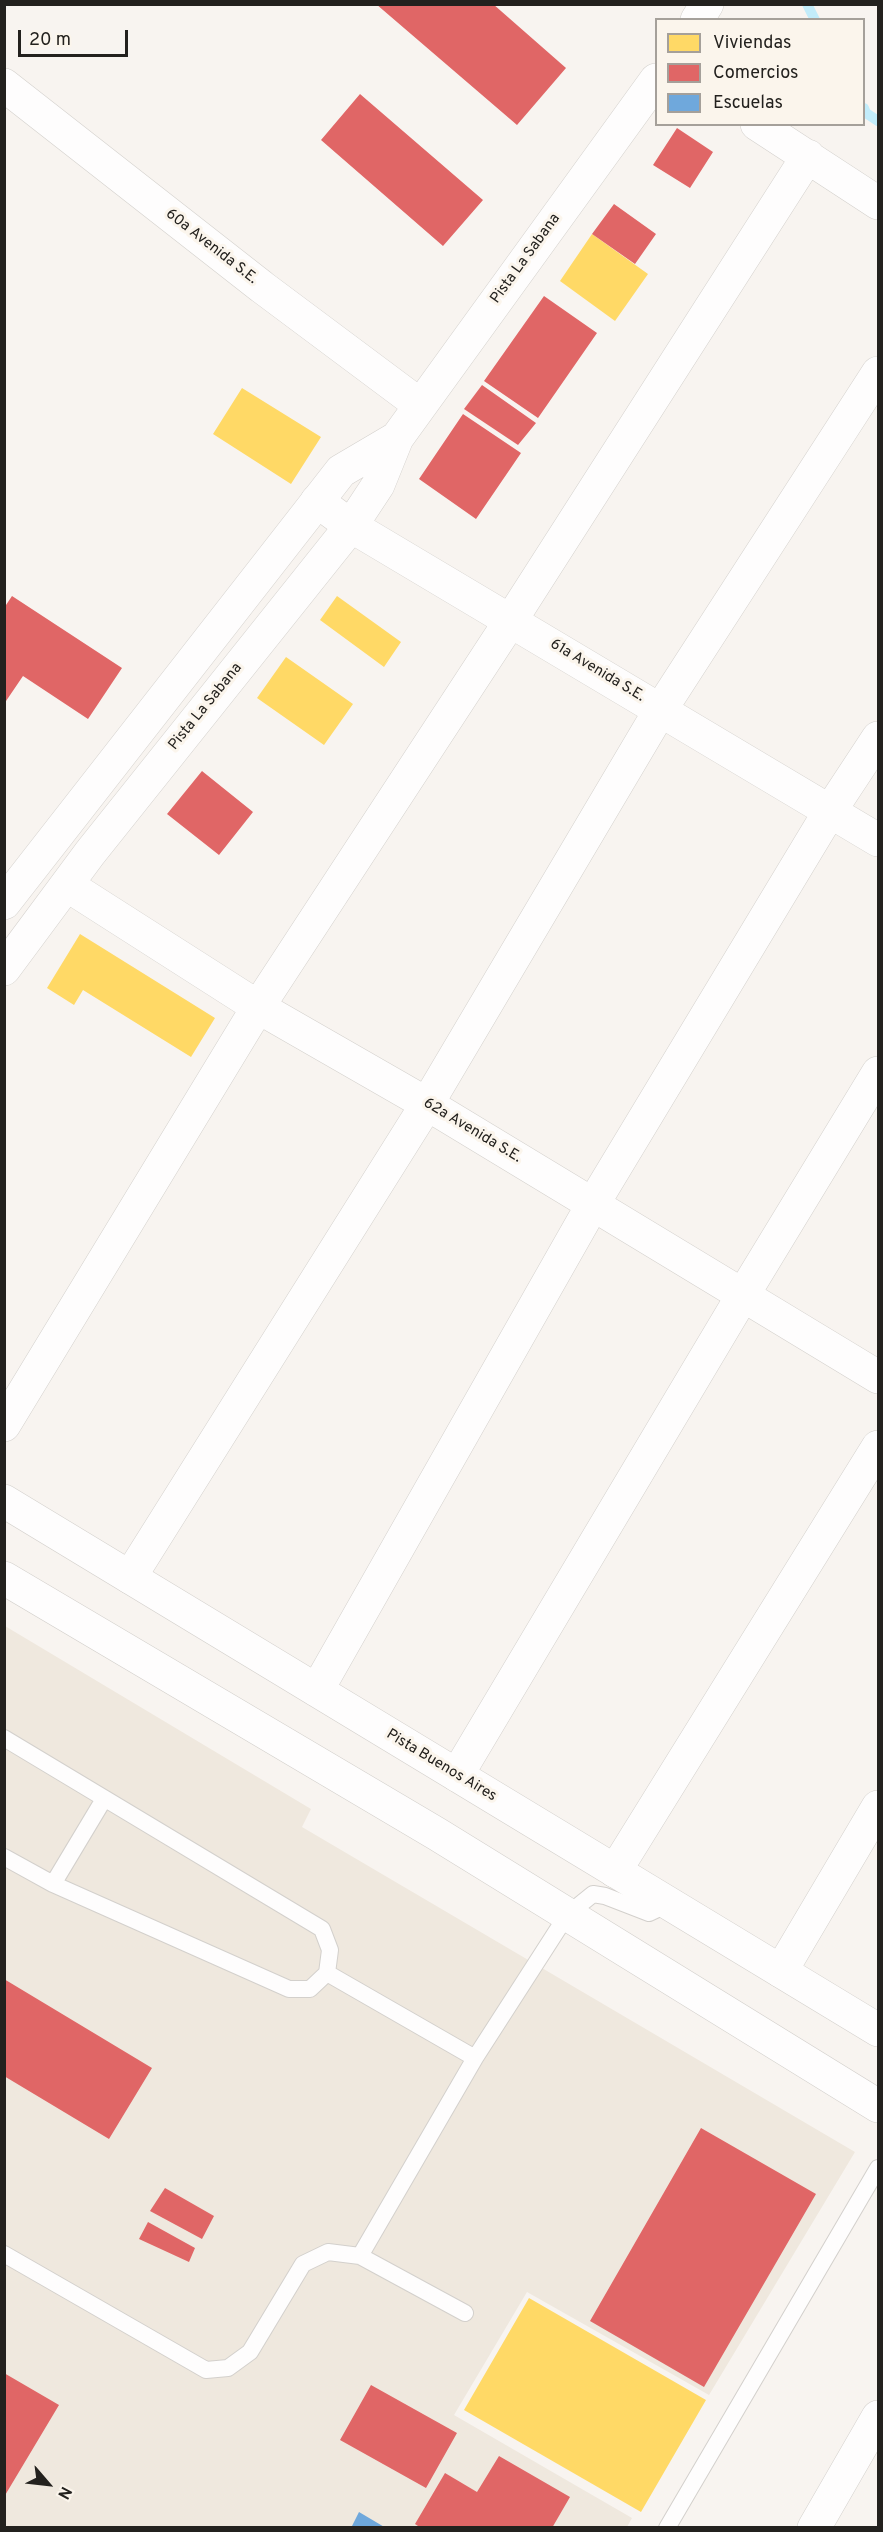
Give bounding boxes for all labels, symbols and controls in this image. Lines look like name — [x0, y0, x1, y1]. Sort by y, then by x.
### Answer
scale bar — [21, 18, 130, 56]
legend — [655, 18, 865, 126]
text: 20 m — [29, 29, 71, 52]
text: Viviendas — [713, 32, 791, 55]
text: Comercios — [713, 62, 799, 85]
text: Escuelas — [713, 92, 783, 115]
street label: 60a Avenida S.E. — [161, 205, 261, 289]
street label: Pista La Sabana — [487, 210, 565, 308]
street label: 61a Avenida S.E. — [546, 636, 648, 706]
street label: Pista La Sabana — [165, 660, 247, 754]
street label: 62a Avenida S.E. — [420, 1095, 524, 1167]
street label: Pista Buenos Aires — [383, 1726, 499, 1806]
north arrow — [18, 2454, 78, 2514]
text: N — [52, 2483, 75, 2502]

